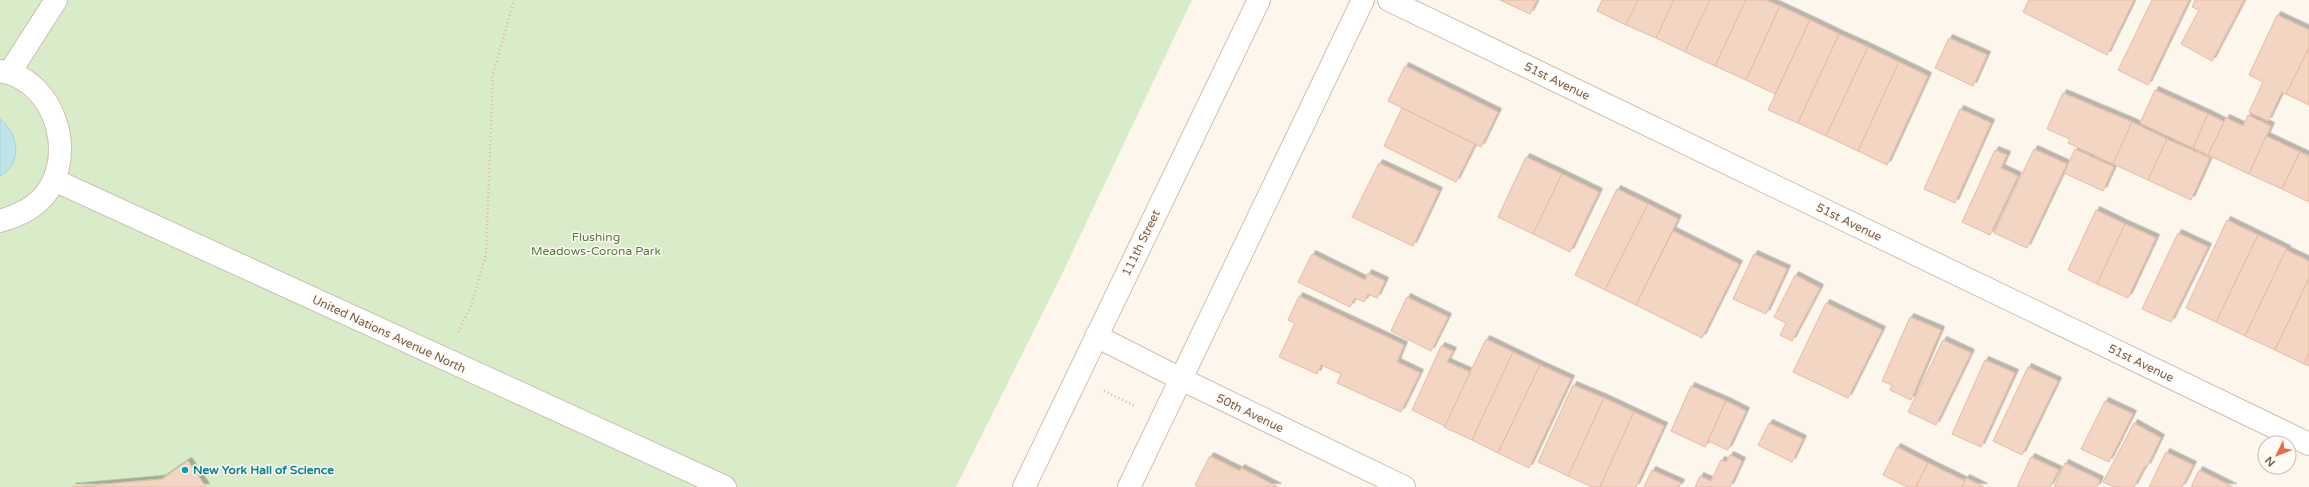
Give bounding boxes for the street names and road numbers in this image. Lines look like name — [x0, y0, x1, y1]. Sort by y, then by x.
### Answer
street label: 51st Avenue — [1522, 59, 1592, 103]
street label: 51st Avenue — [1814, 200, 1884, 244]
street label: 111th Street — [1119, 207, 1163, 278]
street label: United Nations Avenue North — [310, 292, 468, 376]
street label: 51st Avenue — [2106, 341, 2176, 385]
street label: 50th Avenue — [1214, 391, 1286, 435]

